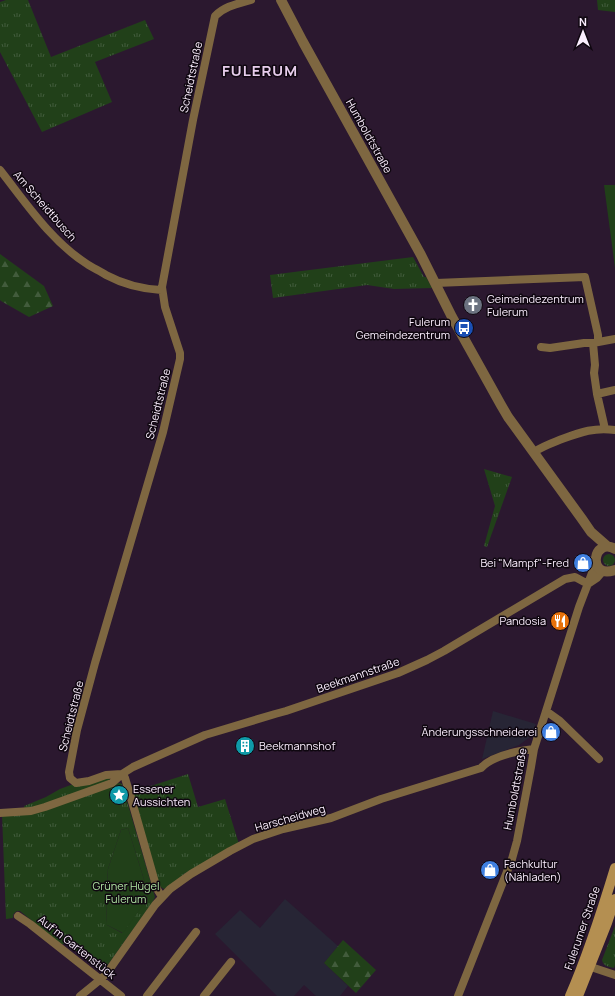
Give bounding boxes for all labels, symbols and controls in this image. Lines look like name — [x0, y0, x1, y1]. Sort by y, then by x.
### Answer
north arrow — [563, 12, 603, 52]
text: N — [579, 14, 587, 29]
street label: Scheidtstraße — [176, 39, 205, 114]
district label: FULERUM — [222, 60, 298, 81]
street label: Humboldtstraße — [343, 96, 396, 176]
street label: Am Scheidtbusch — [10, 167, 80, 244]
place label: Geimeindezentrum Fulerum — [487, 291, 584, 319]
church icon: Geimeindezentrum Fulerum — [462, 294, 484, 316]
place label: Fulerum Gemeindezentrum — [356, 314, 450, 342]
bus stop icon: Fulerum Gemeindezentrum — [453, 317, 475, 339]
street label: Scheidtstraße — [141, 366, 174, 441]
shop icon: Bei "Mampf"-Fred — [572, 552, 594, 574]
place label: Bei "Mampf"-Fred — [480, 555, 569, 570]
restaurant icon: Pandosia — [549, 610, 571, 632]
place label: Pandosia — [500, 613, 546, 628]
street label: Beekmannstraße — [314, 653, 402, 696]
street label: Scheidtstraße — [54, 678, 87, 753]
shop icon: Änderungsschneiderei — [540, 721, 562, 743]
place label: Änderungsschneiderei — [422, 724, 537, 739]
building icon: Beekmannshof — [234, 735, 256, 757]
place label: Beekmannshof — [259, 738, 335, 753]
street label: Humboldtstraße — [499, 746, 530, 831]
place label: Essener Aussichten — [133, 781, 190, 809]
place icon: Essener Aussichten — [108, 784, 130, 806]
street label: Harscheidweg — [253, 800, 327, 835]
place label: Fachkultur (Nähladen) — [504, 856, 561, 884]
shop icon: Fachkultur (Nähladen) — [479, 859, 501, 881]
park label: Grüner Hügel Fulerum — [93, 878, 159, 906]
street label: Fulerumer Straße — [560, 883, 603, 972]
street label: Auf'm Gartenstück — [35, 912, 120, 982]

